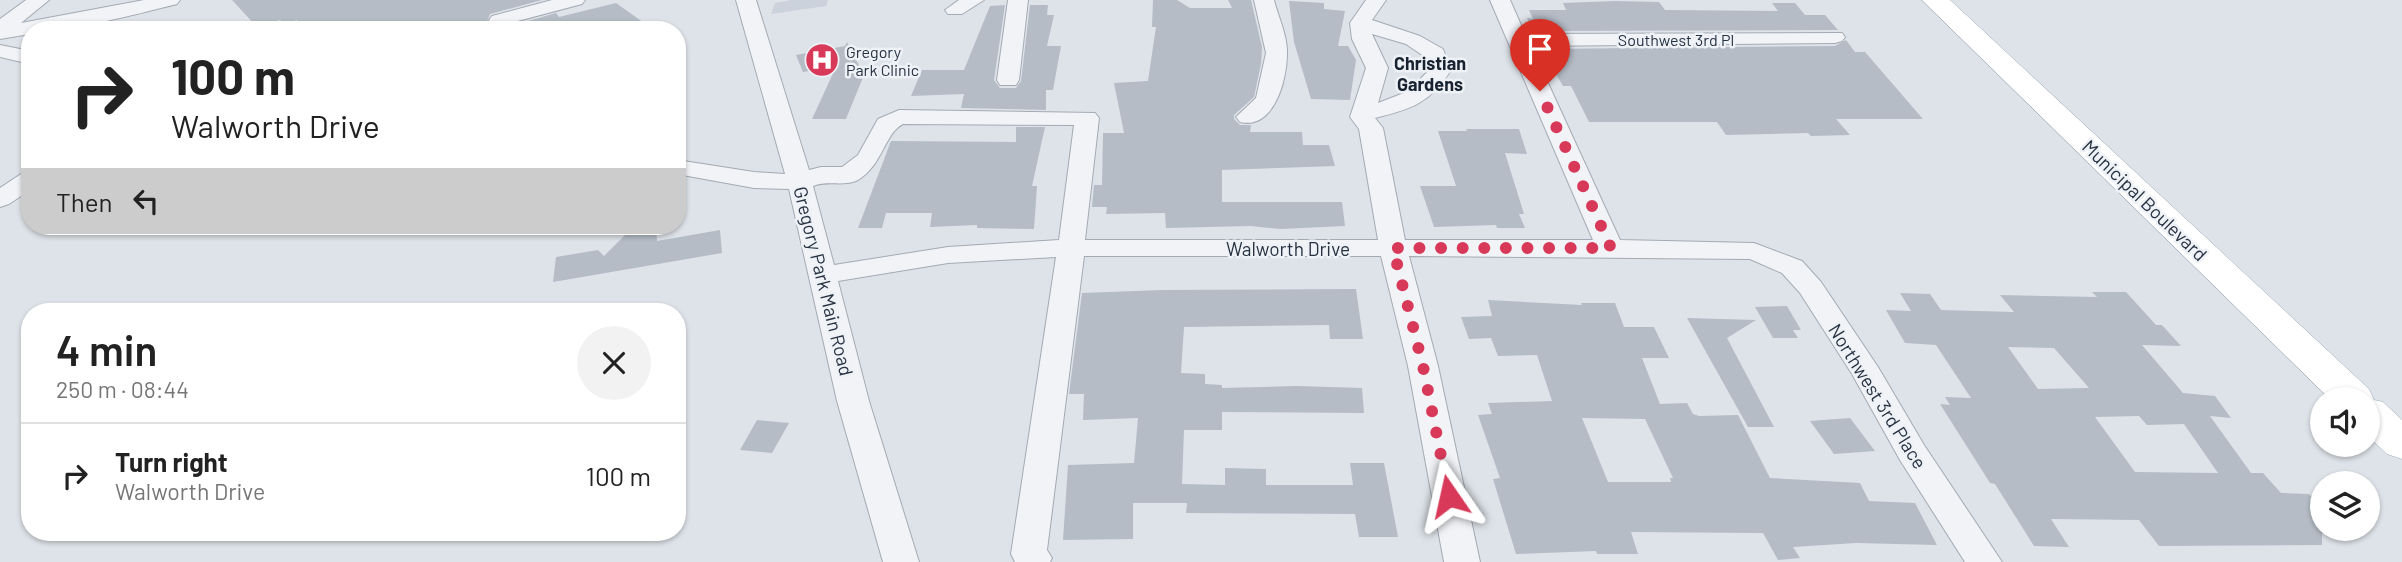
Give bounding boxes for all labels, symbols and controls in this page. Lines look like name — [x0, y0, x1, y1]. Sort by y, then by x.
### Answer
pin — [1510, 19, 1570, 91]
icon: arrive — [1521, 30, 1559, 68]
street label: Southwest 3rd Pl — [1618, 30, 1734, 49]
hospital icon: Gregory Park Clinic — [803, 41, 841, 79]
place label: Gregory Park Clinic — [846, 42, 919, 79]
text: 100 m — [171, 46, 295, 105]
icon: right — [56, 49, 147, 140]
district label: Christian Gardens — [1394, 52, 1466, 95]
text: Walworth Drive — [171, 106, 380, 144]
street label: Municipal Boulevard — [2078, 135, 2212, 265]
icon: left — [127, 182, 165, 220]
street label: Gregory Park Main Road — [789, 184, 859, 378]
text: Then — [56, 186, 113, 217]
street label: Walworth Drive — [1226, 237, 1350, 260]
street label: Northwest 3rd Place — [1824, 319, 1932, 473]
text: 4 min — [56, 324, 157, 374]
button: close — [577, 326, 651, 400]
text: 250 m · 08:44 — [56, 375, 189, 403]
map controls — [2310, 387, 2380, 541]
button: sound — [2310, 387, 2380, 457]
text: Turn right — [115, 446, 228, 477]
icon: right — [56, 457, 94, 495]
position arrow — [1412, 459, 1486, 533]
text: 100 m — [586, 460, 651, 491]
button: layers — [2310, 471, 2380, 541]
text: Walworth Drive — [115, 477, 265, 505]

